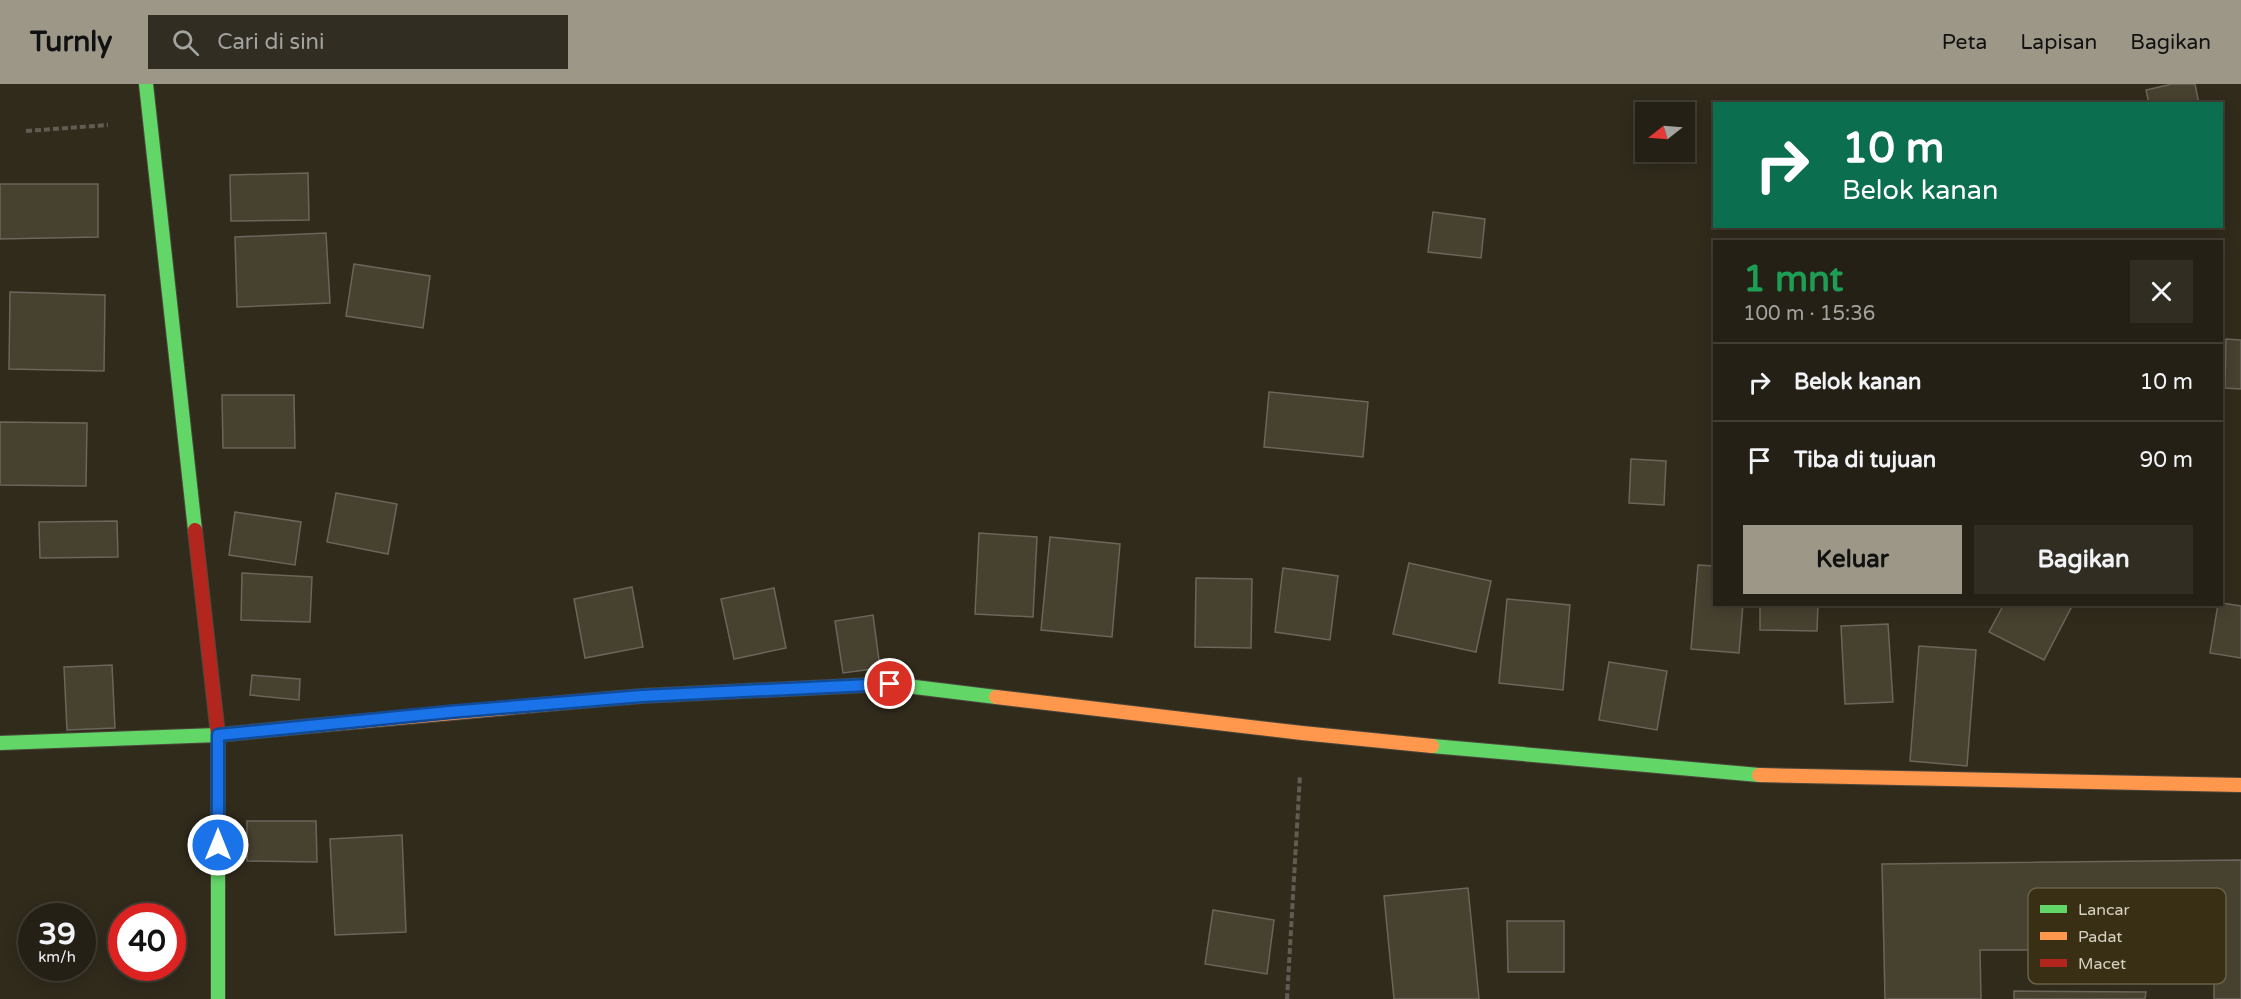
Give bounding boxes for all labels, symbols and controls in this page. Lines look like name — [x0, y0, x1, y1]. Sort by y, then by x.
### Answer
search box — [148, 15, 568, 69]
text: Turnly — [30, 25, 112, 59]
icon: search — [169, 26, 202, 59]
text: Cari di sini — [217, 29, 325, 55]
text: Peta — [1942, 30, 1987, 55]
text: Lapisan — [2020, 30, 2097, 55]
text: Bagikan — [2130, 30, 2211, 55]
north arrow — [1635, 102, 1695, 162]
map controls — [1635, 102, 1695, 162]
text: 10 m — [1842, 123, 1944, 174]
icon: right — [1743, 126, 1821, 204]
text: Belok kanan — [1842, 174, 1998, 207]
text: 1 mnt — [1743, 258, 1843, 301]
button: close — [2130, 260, 2193, 323]
text: 100 m · 15:36 — [1743, 302, 1875, 326]
icon: right — [1743, 366, 1776, 399]
text: Belok kanan — [1794, 369, 1921, 395]
text: 10 m — [2139, 369, 2193, 395]
icon: arrive — [1743, 444, 1776, 477]
text: Tiba di tujuan — [1794, 447, 1936, 473]
text: 90 m — [2139, 447, 2193, 473]
button: Keluar — [1743, 525, 1962, 594]
button: Bagikan — [1974, 525, 2193, 594]
pin — [864, 658, 915, 709]
icon: arrive — [873, 667, 906, 700]
position arrow — [186, 813, 250, 877]
legend — [2028, 888, 2226, 984]
text: Lancar — [2078, 900, 2130, 920]
speed limit sign: 40 — [108, 903, 186, 981]
text: 39 — [38, 916, 76, 953]
text: Padat — [2078, 927, 2122, 947]
text: km/h — [38, 948, 76, 966]
text: Macet — [2078, 954, 2126, 974]

